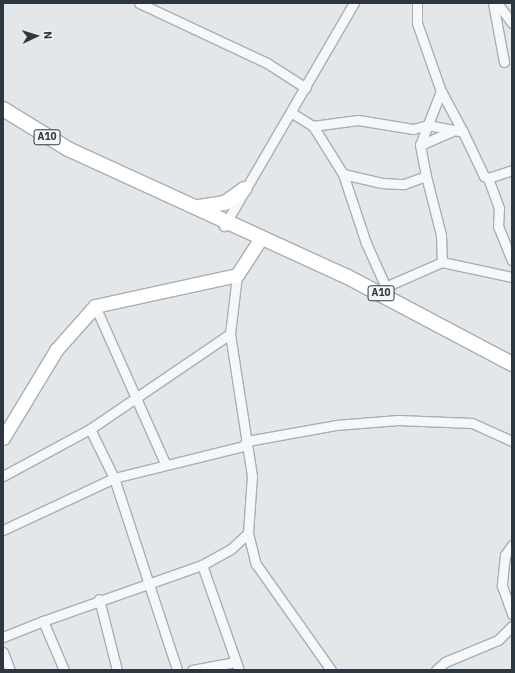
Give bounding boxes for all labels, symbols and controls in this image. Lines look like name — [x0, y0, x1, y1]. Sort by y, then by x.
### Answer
north arrow — [16, 16, 56, 56]
text: N — [41, 31, 55, 40]
road number: A10 — [33, 129, 61, 145]
road number: A10 — [367, 285, 395, 301]

